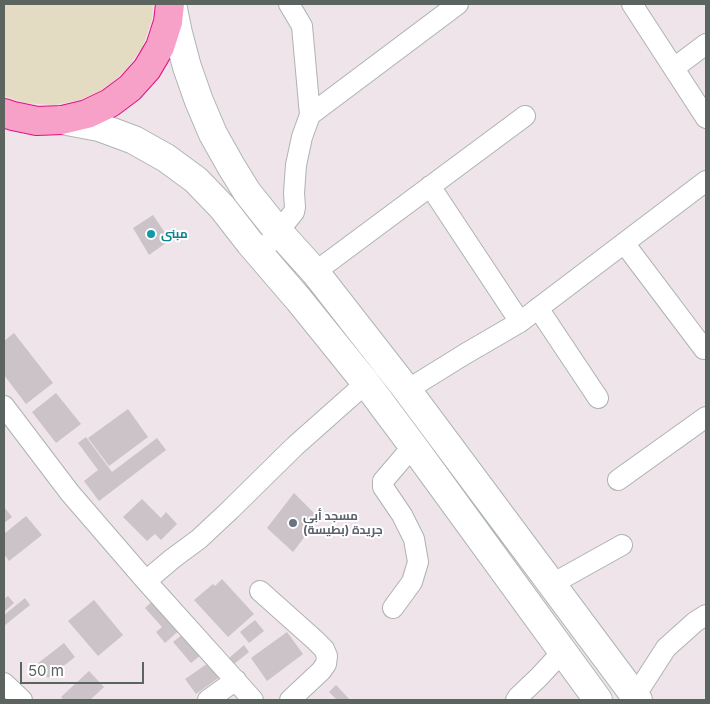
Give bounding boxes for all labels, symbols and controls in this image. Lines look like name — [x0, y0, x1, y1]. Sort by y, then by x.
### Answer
place label: مبنى — [161, 227, 188, 241]
marker: مبنى — [145, 228, 157, 240]
place label: مسجد أبي جريدة (بطيسة) — [303, 509, 383, 537]
marker: مسجد أبي جريدة (بطيسة) — [287, 517, 299, 529]
scale bar — [22, 652, 146, 684]
text: 50 m — [28, 661, 64, 680]

